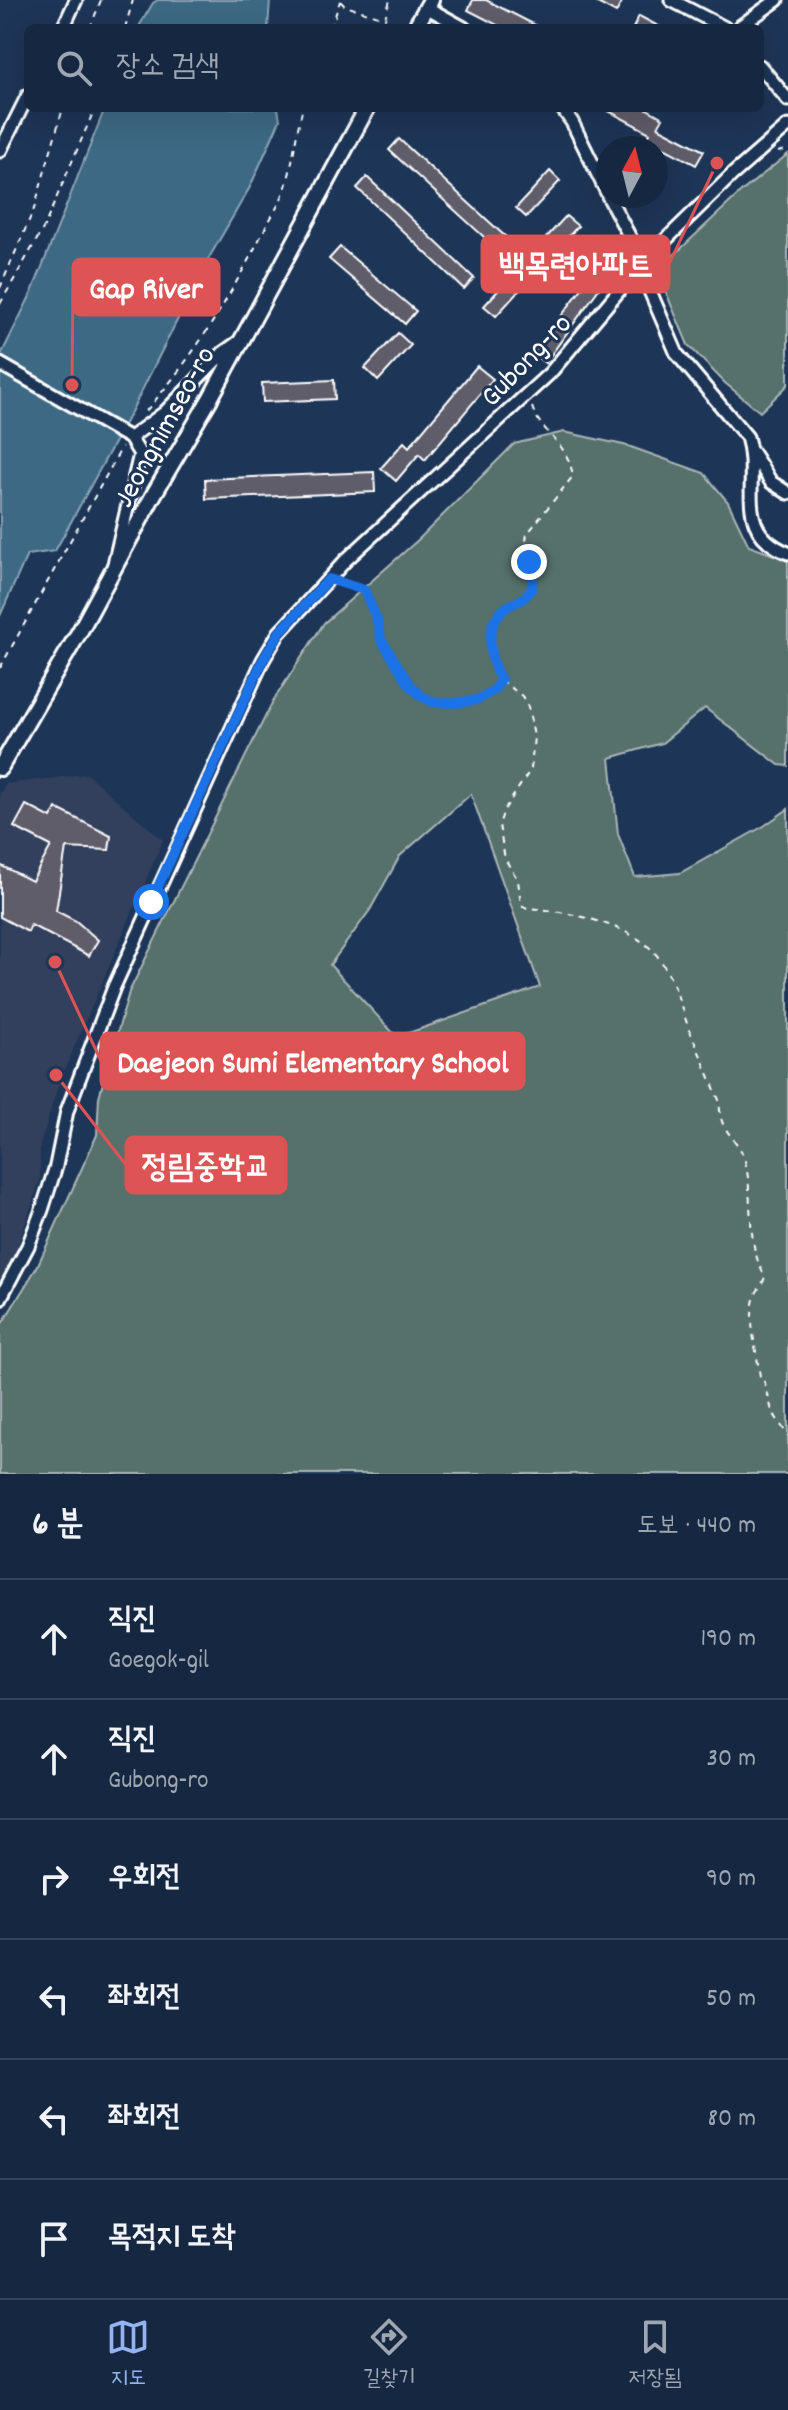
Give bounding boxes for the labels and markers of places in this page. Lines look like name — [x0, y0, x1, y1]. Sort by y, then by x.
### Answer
callout: 백목련아파트 — [482, 236, 669, 292]
callout: Gap River — [73, 259, 219, 315]
callout: Daejeon Sumi Elementary School — [101, 1033, 524, 1089]
callout: 정림중학교 — [126, 1137, 286, 1193]

